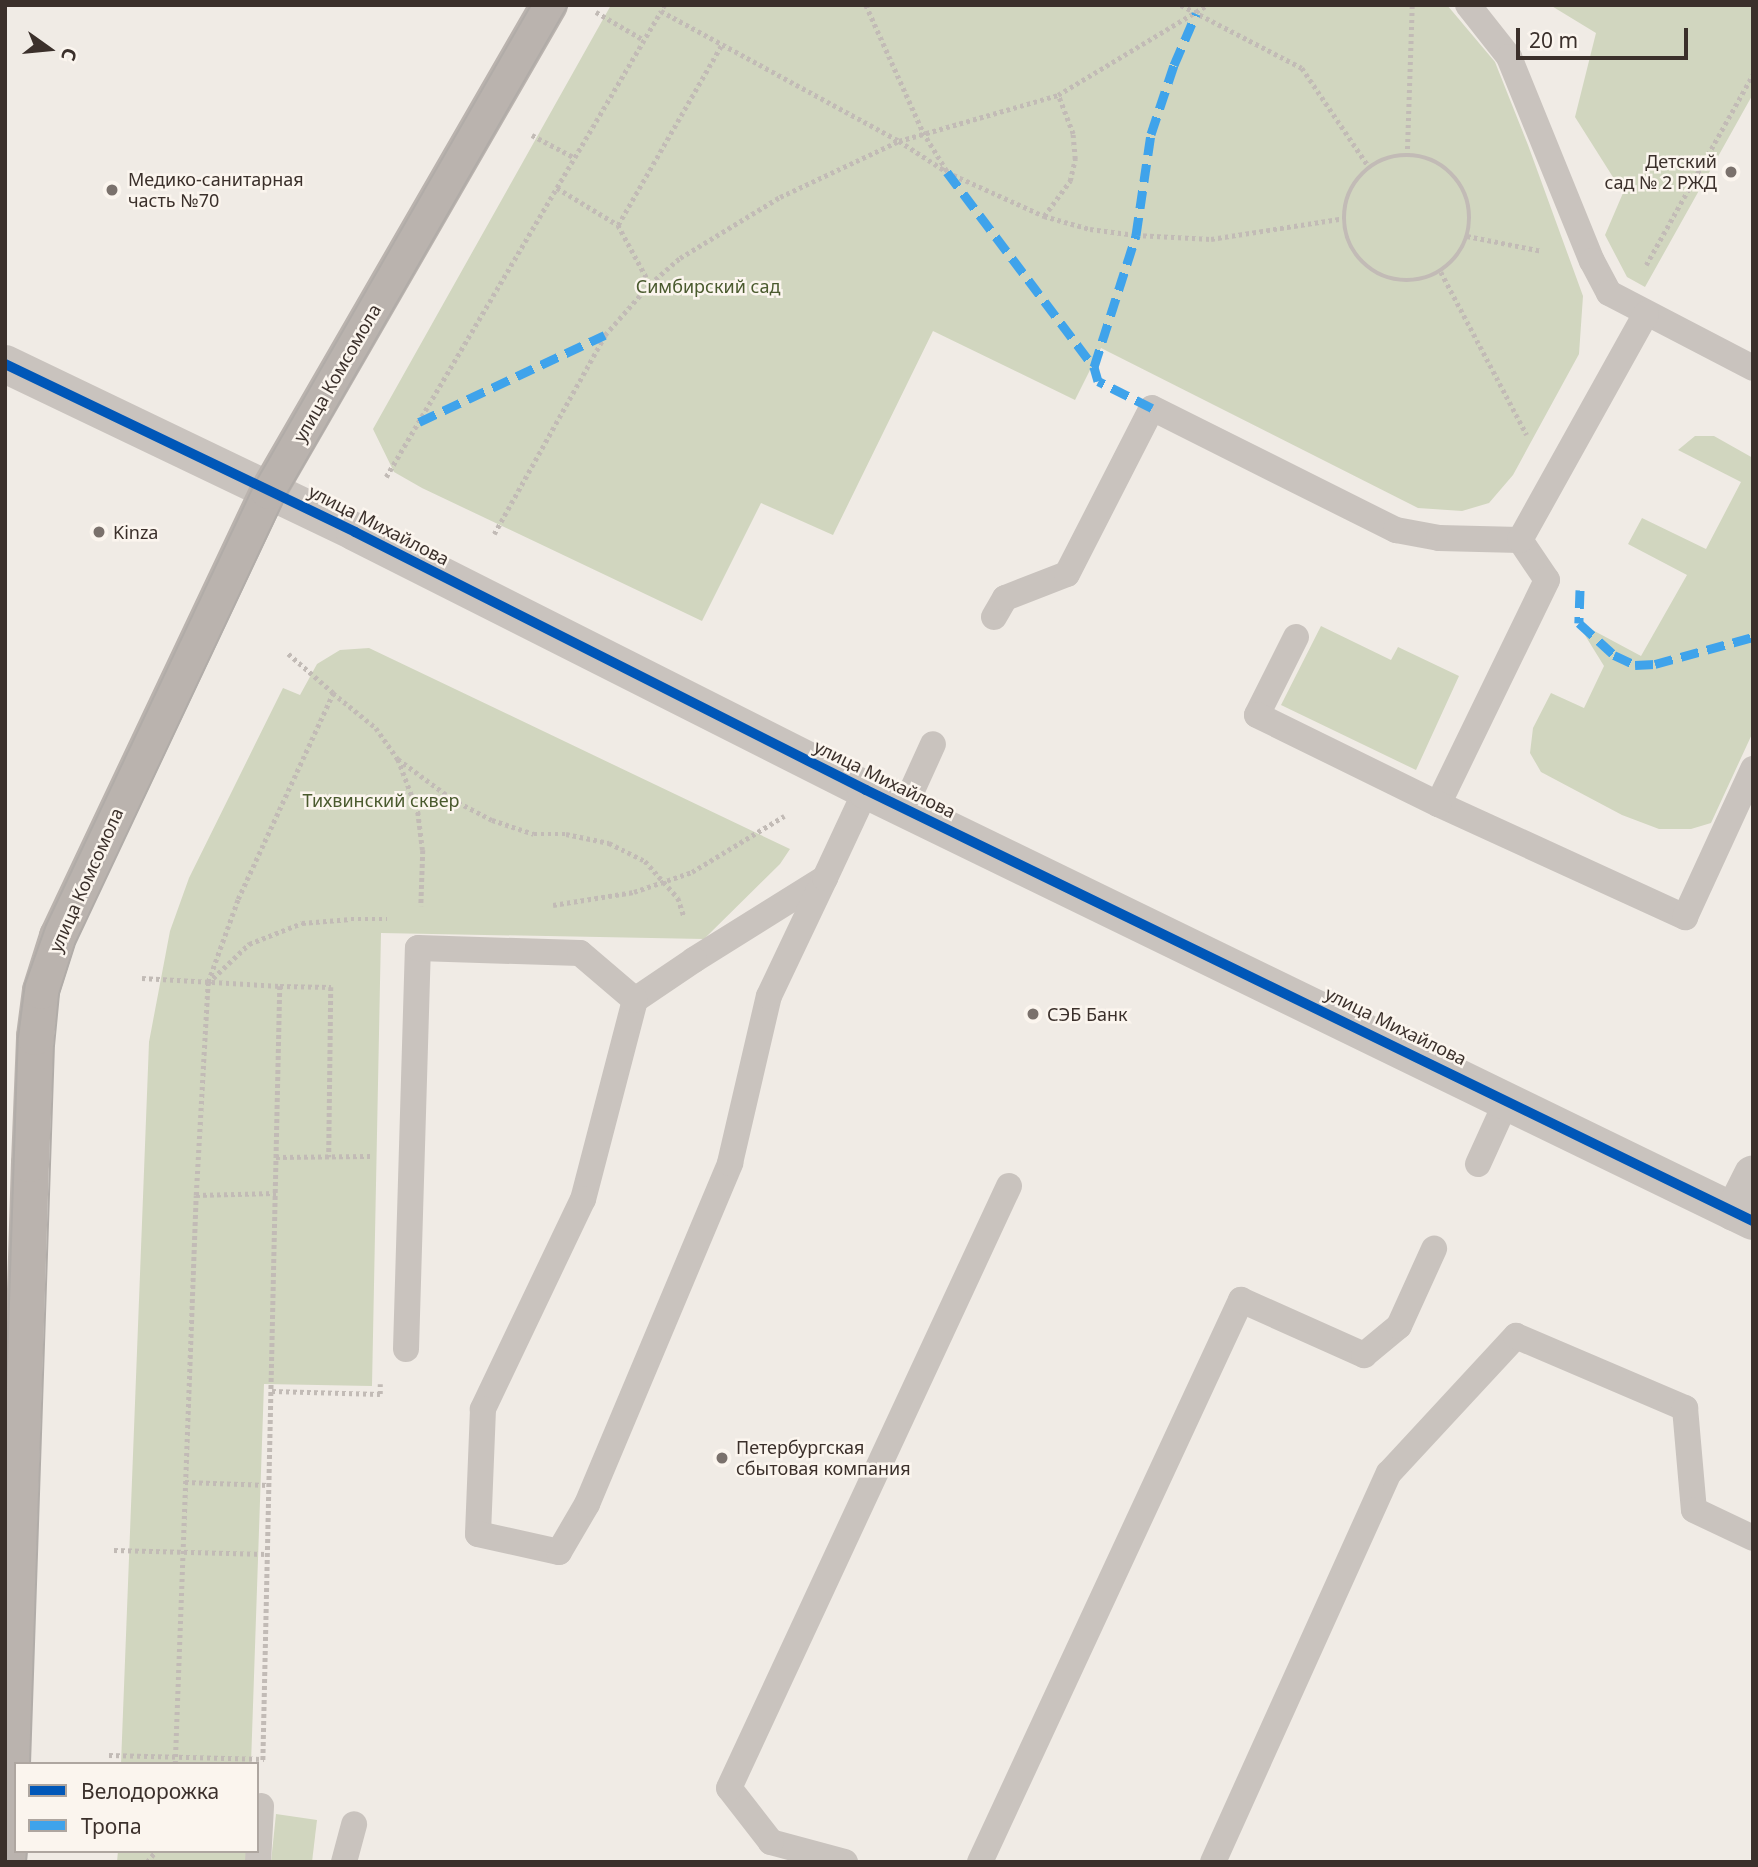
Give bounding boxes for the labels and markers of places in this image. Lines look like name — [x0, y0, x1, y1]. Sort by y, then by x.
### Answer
place label: Детский сад № 2 РЖД — [1605, 151, 1717, 194]
marker: Детский сад № 2 РЖД — [1723, 164, 1739, 180]
place label: Медико-санитарная часть №70 — [128, 169, 304, 212]
marker: Медико-санитарная часть №70 — [102, 180, 122, 200]
place label: Kinza — [113, 521, 158, 543]
marker: Kinza — [91, 524, 107, 540]
place label: СЭБ Банк — [1047, 1003, 1128, 1025]
marker: СЭБ Банк — [1025, 1006, 1041, 1022]
place label: Петербургская сбытовая компания — [736, 1437, 911, 1480]
marker: Петербургская сбытовая компания — [714, 1450, 730, 1466]

